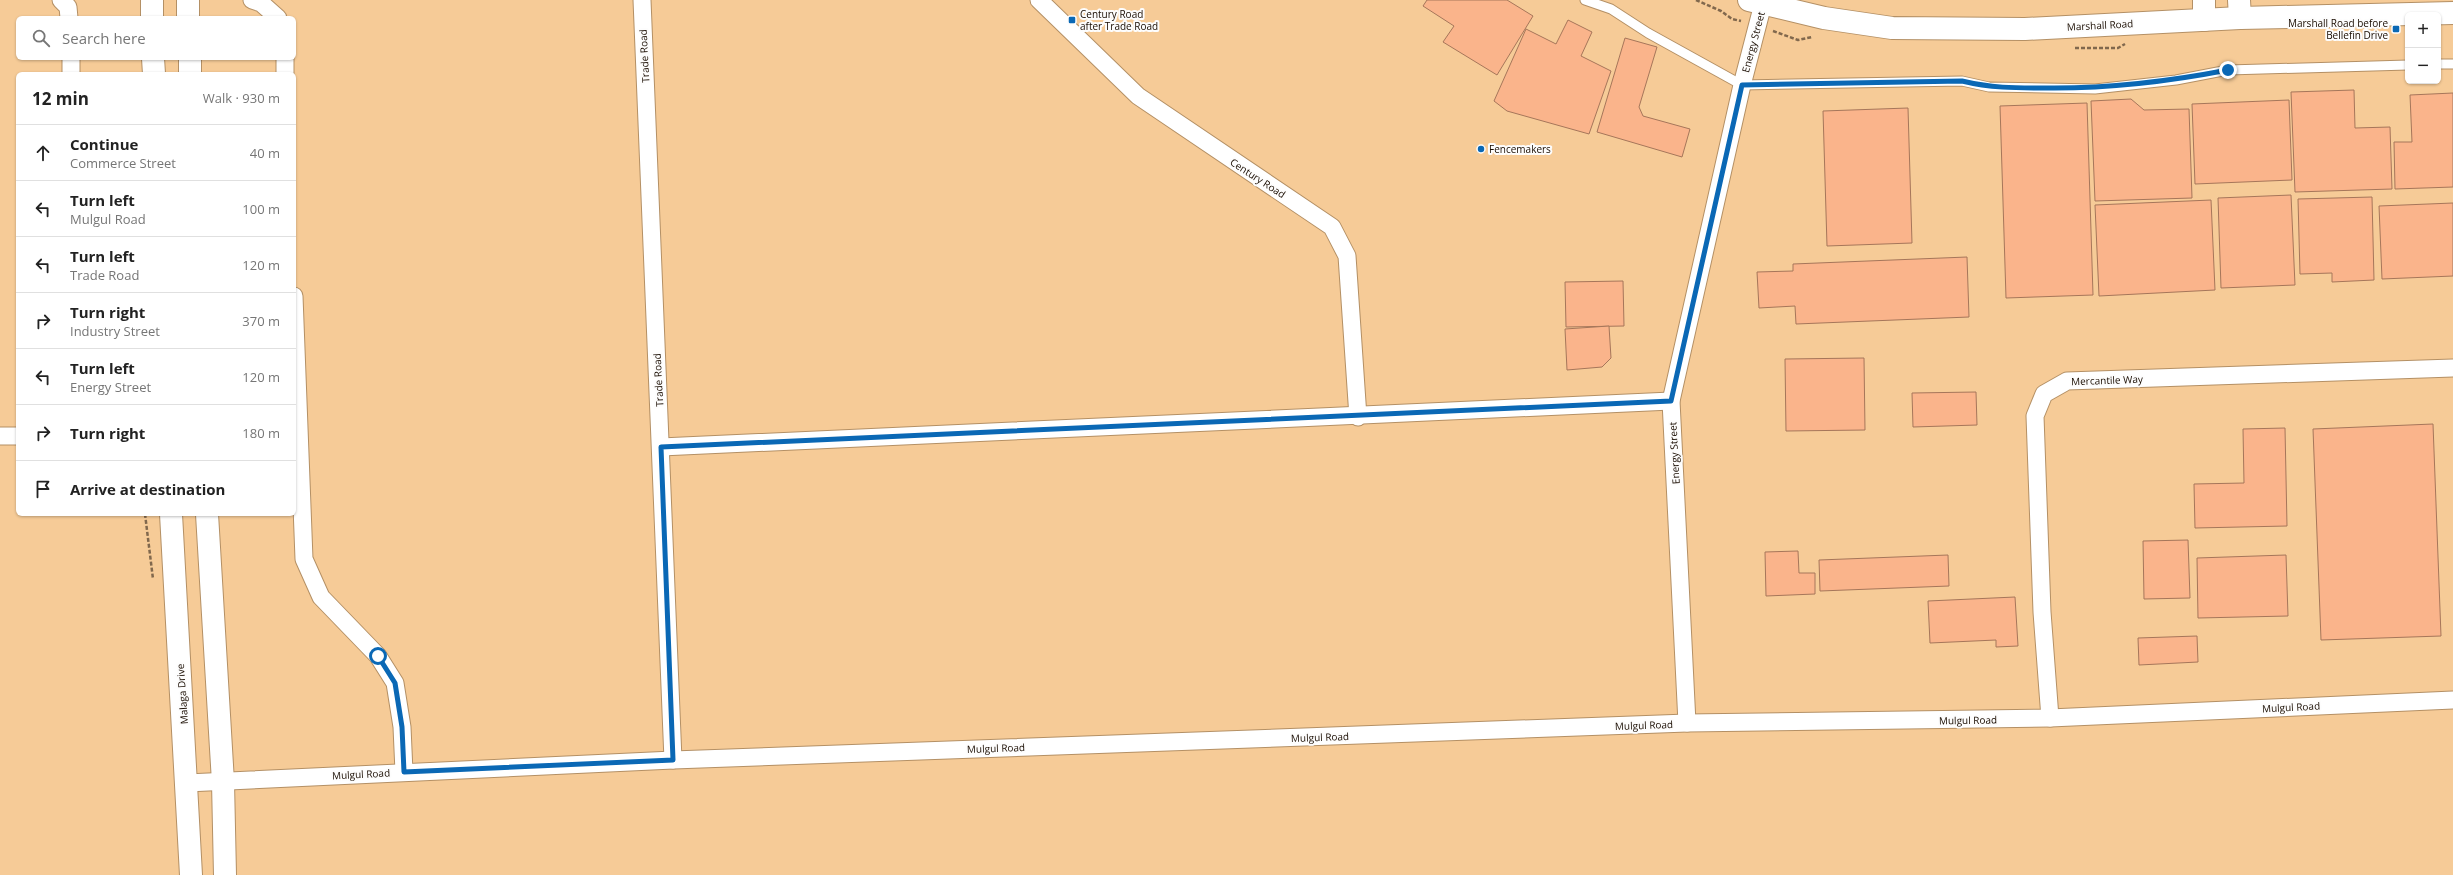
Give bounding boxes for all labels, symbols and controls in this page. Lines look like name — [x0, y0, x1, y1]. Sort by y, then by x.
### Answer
place label: Century Road after Trade Road — [1080, 7, 1158, 33]
street label: Energy Street — [1738, 10, 1768, 74]
map controls — [2405, 12, 2441, 84]
button: + — [2405, 12, 2441, 48]
marker: Century Road after Trade Road — [1067, 15, 1077, 25]
search box — [16, 16, 296, 60]
street label: Marshall Road — [2066, 16, 2134, 34]
place label: Marshall Road before Bellefin Drive — [2288, 16, 2388, 42]
marker: Marshall Road before Bellefin Drive — [2391, 24, 2401, 34]
icon: search — [30, 27, 52, 49]
text: Search here — [62, 28, 146, 48]
street label: Trade Road — [636, 29, 652, 83]
button: − — [2405, 48, 2441, 84]
route end — [2219, 61, 2237, 79]
text: 12 min — [32, 87, 89, 110]
text: Walk · 930 m — [203, 89, 280, 107]
text: Continue — [70, 134, 138, 154]
icon: ahead — [32, 142, 54, 164]
place label: Fencemakers — [1489, 142, 1551, 156]
text: 40 m — [250, 144, 280, 162]
marker: Fencemakers — [1476, 144, 1486, 154]
text: Commerce Street — [70, 154, 176, 172]
street label: Century Road — [1228, 155, 1288, 201]
text: Turn left — [70, 190, 135, 210]
icon: left — [32, 198, 54, 220]
text: 100 m — [242, 200, 280, 218]
text: Mulgul Road — [70, 210, 146, 228]
text: Turn left — [70, 246, 135, 266]
icon: left — [32, 254, 54, 276]
text: 120 m — [242, 256, 280, 274]
text: Trade Road — [70, 266, 139, 284]
text: Turn right — [70, 302, 145, 322]
icon: right — [32, 310, 54, 332]
text: 370 m — [242, 312, 280, 330]
text: Industry Street — [70, 322, 160, 340]
street label: Trade Road — [650, 353, 666, 407]
text: Turn left — [70, 358, 135, 378]
icon: left — [32, 366, 54, 388]
text: 120 m — [242, 368, 280, 386]
street label: Mercantile Way — [2071, 372, 2144, 388]
text: Energy Street — [70, 378, 151, 396]
street label: Energy Street — [1665, 421, 1683, 485]
icon: right — [32, 422, 54, 444]
text: Turn right — [70, 423, 145, 443]
text: 180 m — [242, 424, 280, 442]
icon: arrive — [32, 478, 54, 500]
text: Arrive at destination — [70, 479, 225, 499]
route start — [369, 647, 387, 665]
street label: Malaga Drive — [173, 663, 191, 725]
street label: Mulgul Road — [2262, 698, 2320, 716]
street label: Mulgul Road — [1939, 712, 1997, 728]
street label: Mulgul Road — [1615, 717, 1673, 733]
street label: Mulgul Road — [1291, 729, 1349, 745]
street label: Mulgul Road — [967, 740, 1025, 756]
street label: Mulgul Road — [332, 765, 390, 783]

